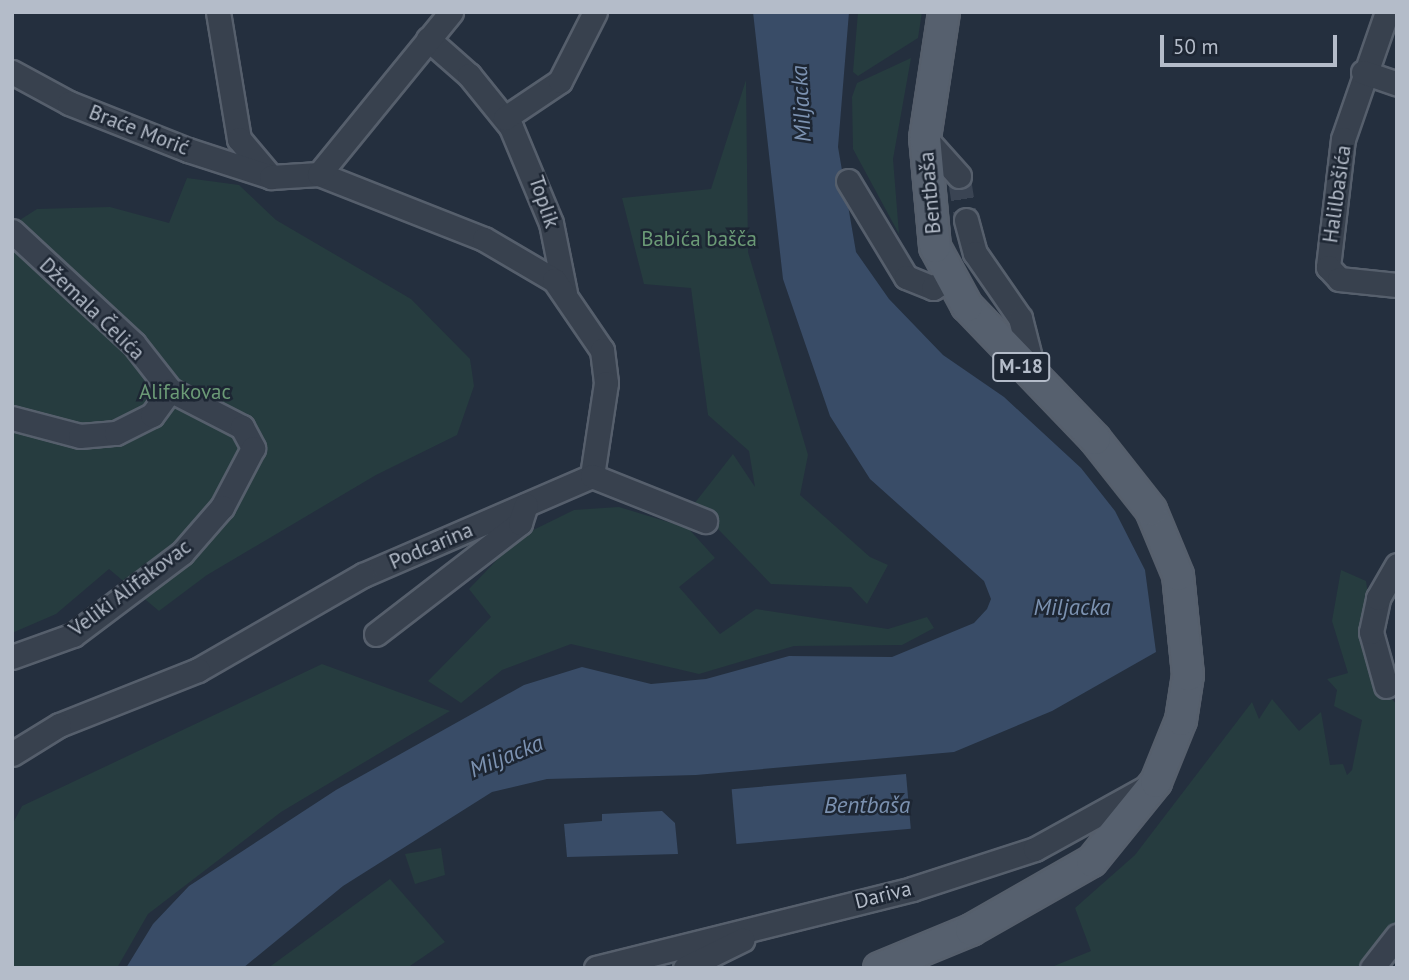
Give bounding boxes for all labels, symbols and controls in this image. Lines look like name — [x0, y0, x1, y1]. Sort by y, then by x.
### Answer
scale bar — [1164, 21, 1341, 65]
text: 50 m — [1173, 33, 1219, 60]
water label: Miljacka — [785, 65, 817, 143]
street label: Braće Morić — [85, 99, 193, 161]
street label: Halilbašića — [1318, 143, 1356, 245]
street label: Bentbaša — [914, 151, 946, 235]
street label: Toplik — [523, 173, 565, 231]
park label: Babića bašča — [641, 226, 757, 252]
street label: Džemala Čelića — [34, 253, 150, 365]
road number: M-18 — [991, 352, 1051, 382]
park label: Alifakovac — [139, 379, 231, 405]
street label: Podcarina — [386, 517, 476, 575]
street label: Veliki Alifakovac — [64, 534, 196, 642]
water label: Miljacka — [1033, 593, 1111, 621]
water label: Miljacka — [465, 729, 547, 783]
water label: Bentbaša — [824, 791, 910, 819]
street label: Dariva — [852, 876, 914, 914]

